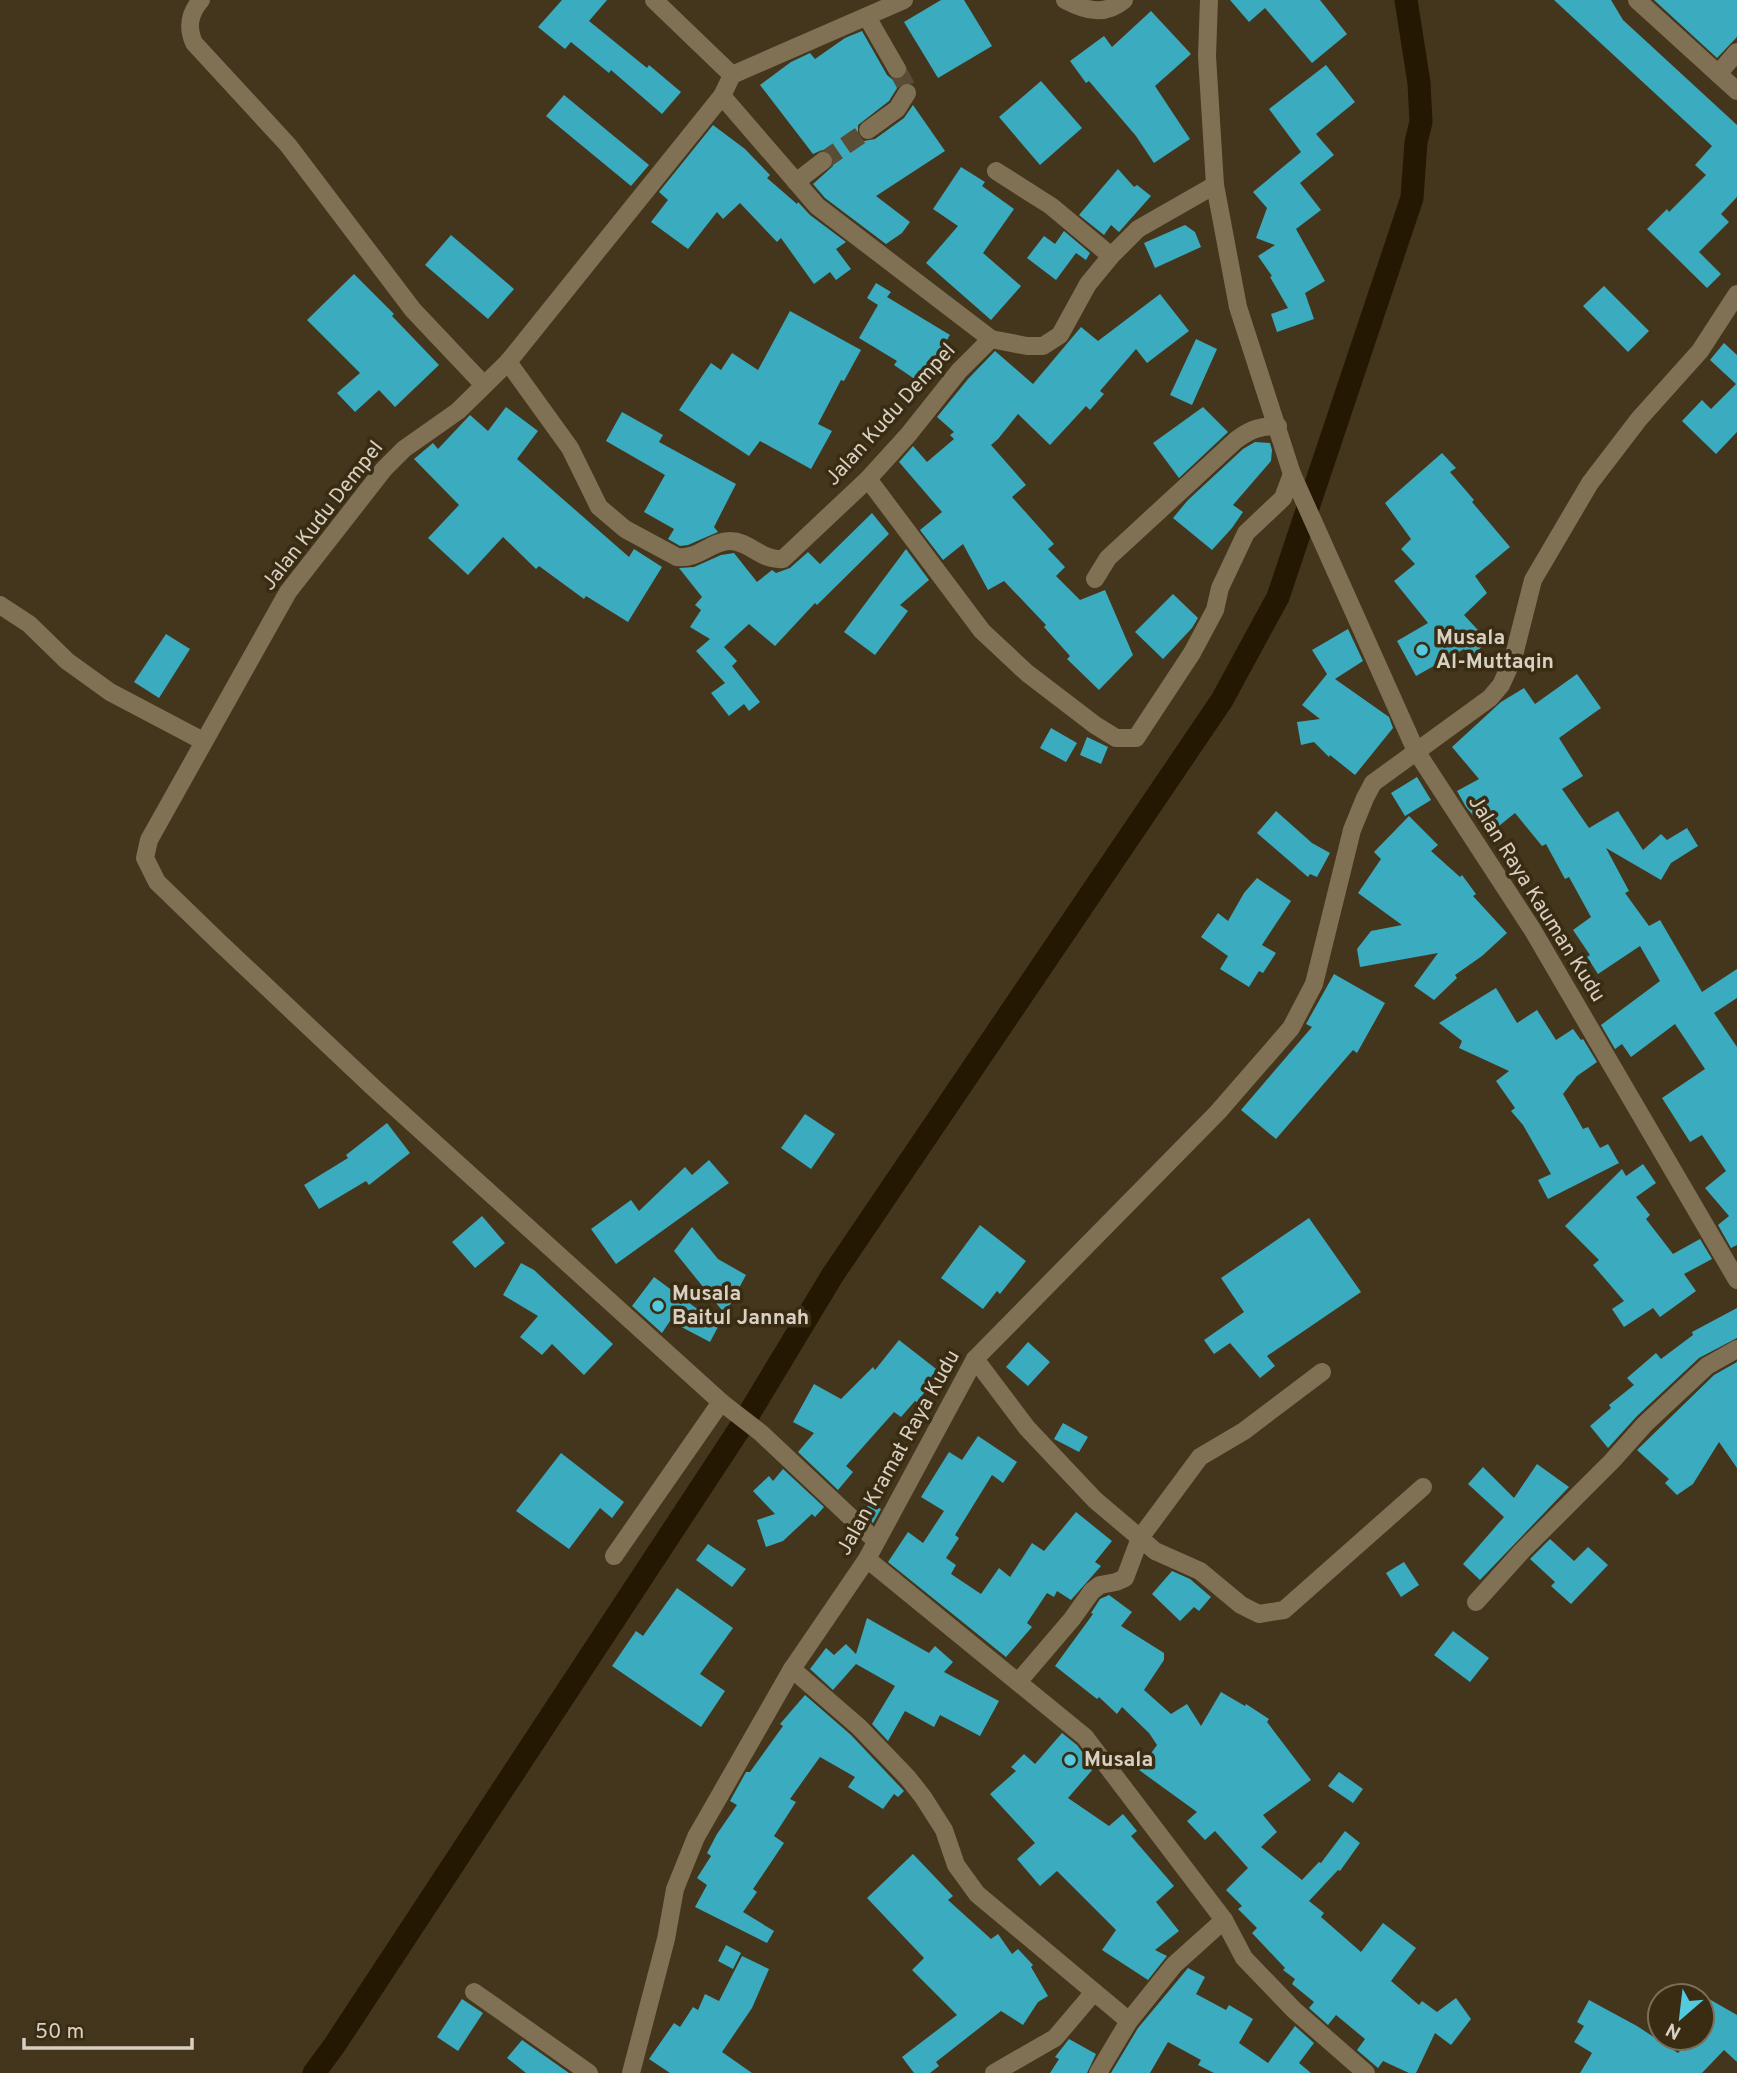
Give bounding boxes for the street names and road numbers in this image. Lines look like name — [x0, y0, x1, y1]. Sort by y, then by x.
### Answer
street label: Jalan Kudu Dempel — [820, 338, 962, 492]
street label: Jalan Kudu Dempel — [256, 436, 390, 596]
street label: Jalan Raya Kauman Kudu — [1461, 790, 1611, 1008]
street label: Jalan Kramat Raya Kudu — [831, 1345, 967, 1561]

